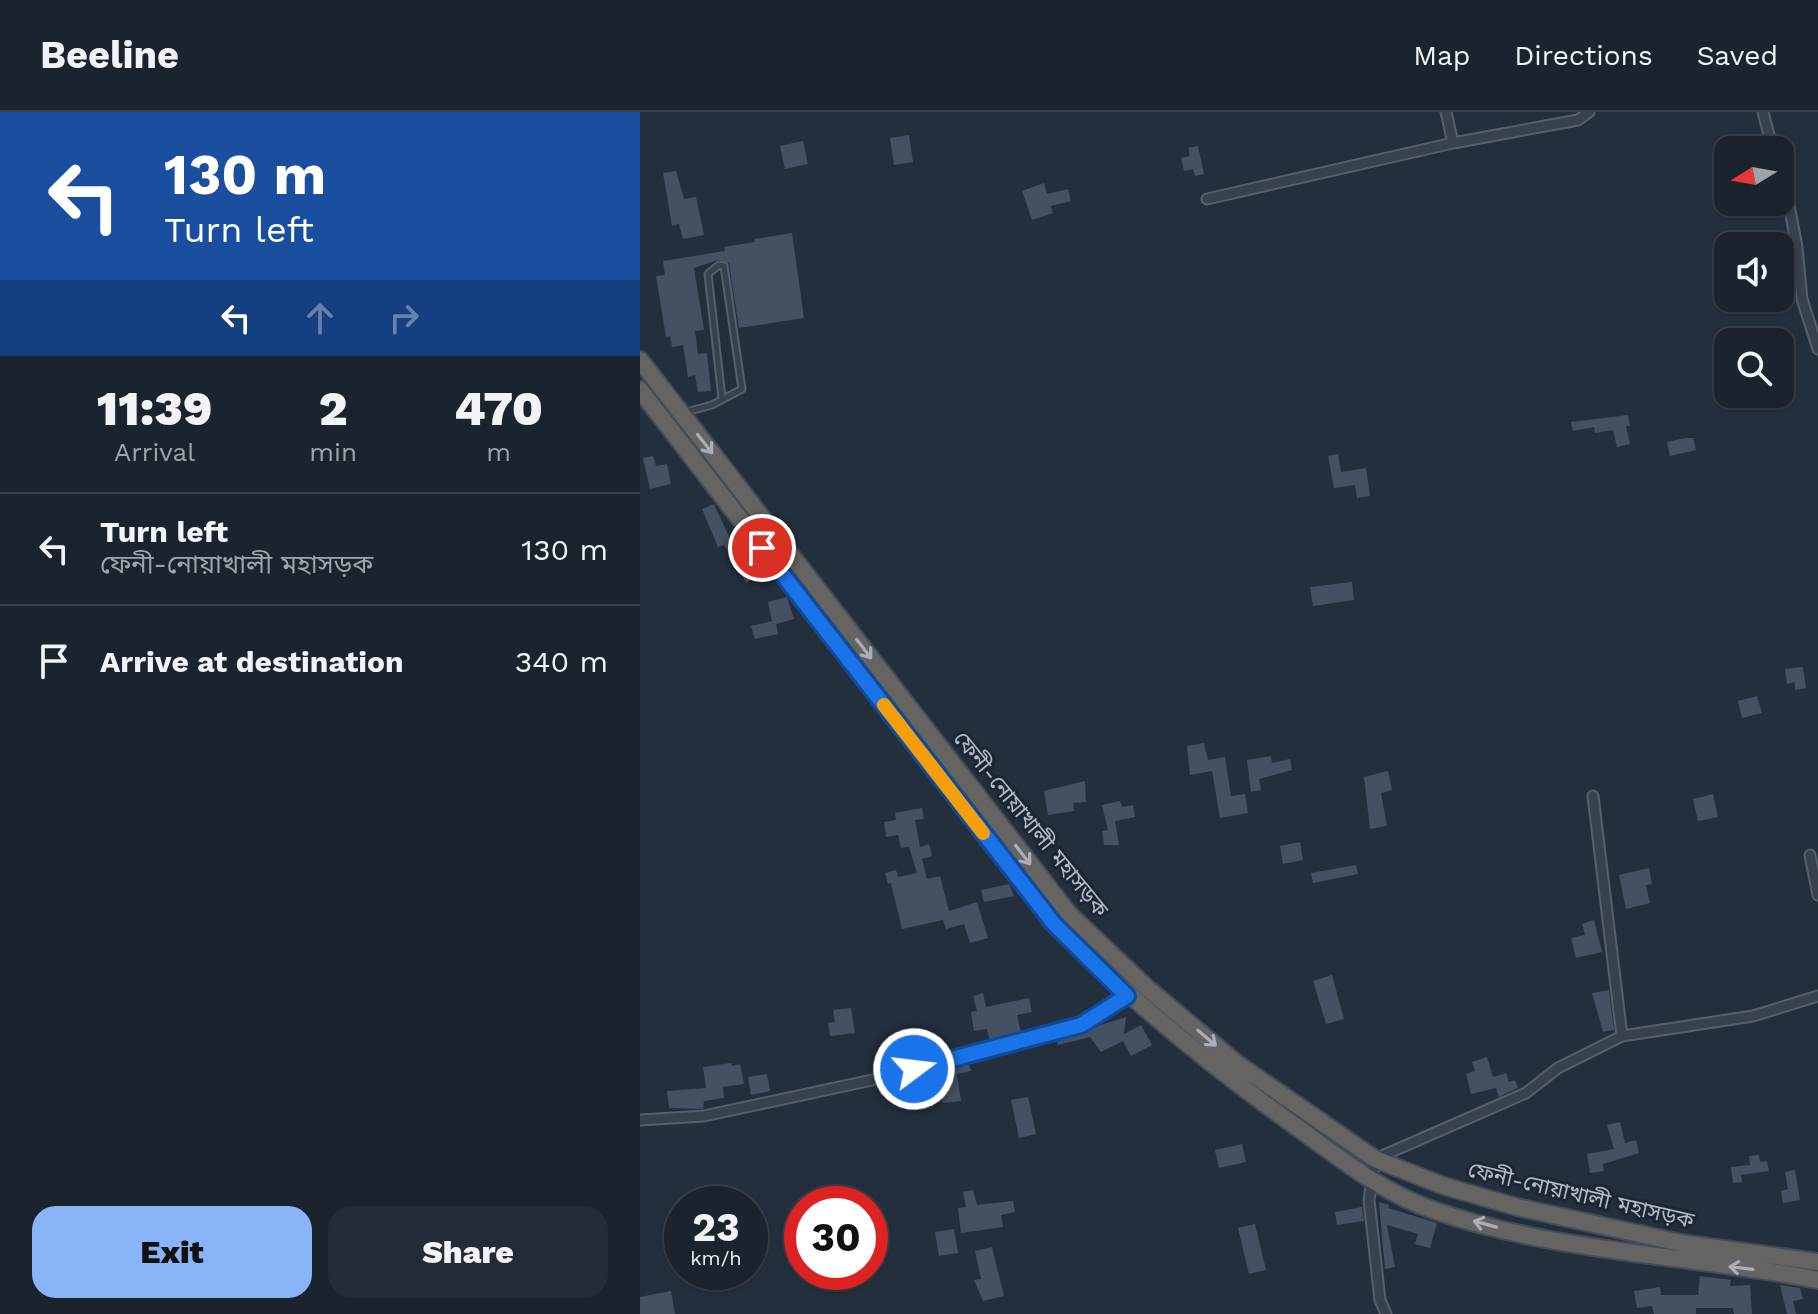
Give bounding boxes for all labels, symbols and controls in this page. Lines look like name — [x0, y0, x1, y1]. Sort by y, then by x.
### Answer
text: Beeline — [40, 33, 179, 77]
text: Map — [1413, 39, 1470, 72]
text: Directions — [1514, 39, 1653, 72]
text: Saved — [1697, 39, 1778, 72]
north arrow — [1714, 136, 1794, 216]
map controls — [1714, 136, 1794, 408]
text: 130 m — [164, 142, 326, 208]
icon: left — [32, 144, 136, 248]
text: Turn left — [164, 209, 314, 251]
button: sound — [1714, 232, 1794, 312]
icon: left — [214, 296, 258, 340]
icon: ahead — [298, 296, 342, 340]
icon: right — [382, 296, 426, 340]
button: search — [1714, 328, 1794, 408]
text: 11:39 — [97, 380, 212, 437]
text: 2 — [319, 380, 348, 437]
text: 470 — [454, 380, 543, 437]
one-way arrow — [696, 433, 713, 454]
text: Arrival — [114, 437, 195, 467]
text: min — [309, 437, 357, 467]
text: m — [486, 437, 511, 467]
text: Turn left — [100, 514, 228, 549]
pin — [728, 514, 796, 582]
icon: arrive — [740, 526, 784, 570]
icon: left — [32, 527, 76, 571]
text: 130 m — [521, 532, 608, 567]
text: ফেনী-নোয়াখালী মহাসড়ক — [100, 549, 373, 579]
one-way arrow — [856, 638, 873, 659]
icon: arrive — [32, 639, 76, 683]
text: Arrive at destination — [100, 644, 404, 679]
text: 340 m — [515, 644, 608, 679]
street label: ফেনী-নোয়াখালী মহাসড়ক — [949, 726, 1114, 922]
one-way arrow — [1015, 844, 1032, 865]
position arrow — [872, 1027, 956, 1111]
one-way arrow — [1196, 1029, 1216, 1047]
street label: ফেনী-নোয়াখালী মহাসড়ক — [1466, 1157, 1697, 1233]
speed limit sign: 30 — [784, 1186, 888, 1290]
text: 23 — [692, 1204, 740, 1251]
button: Exit — [32, 1206, 312, 1298]
button: Share — [328, 1206, 608, 1298]
one-way arrow — [1472, 1215, 1498, 1230]
text: km/h — [690, 1246, 742, 1270]
one-way arrow — [1729, 1260, 1754, 1275]

